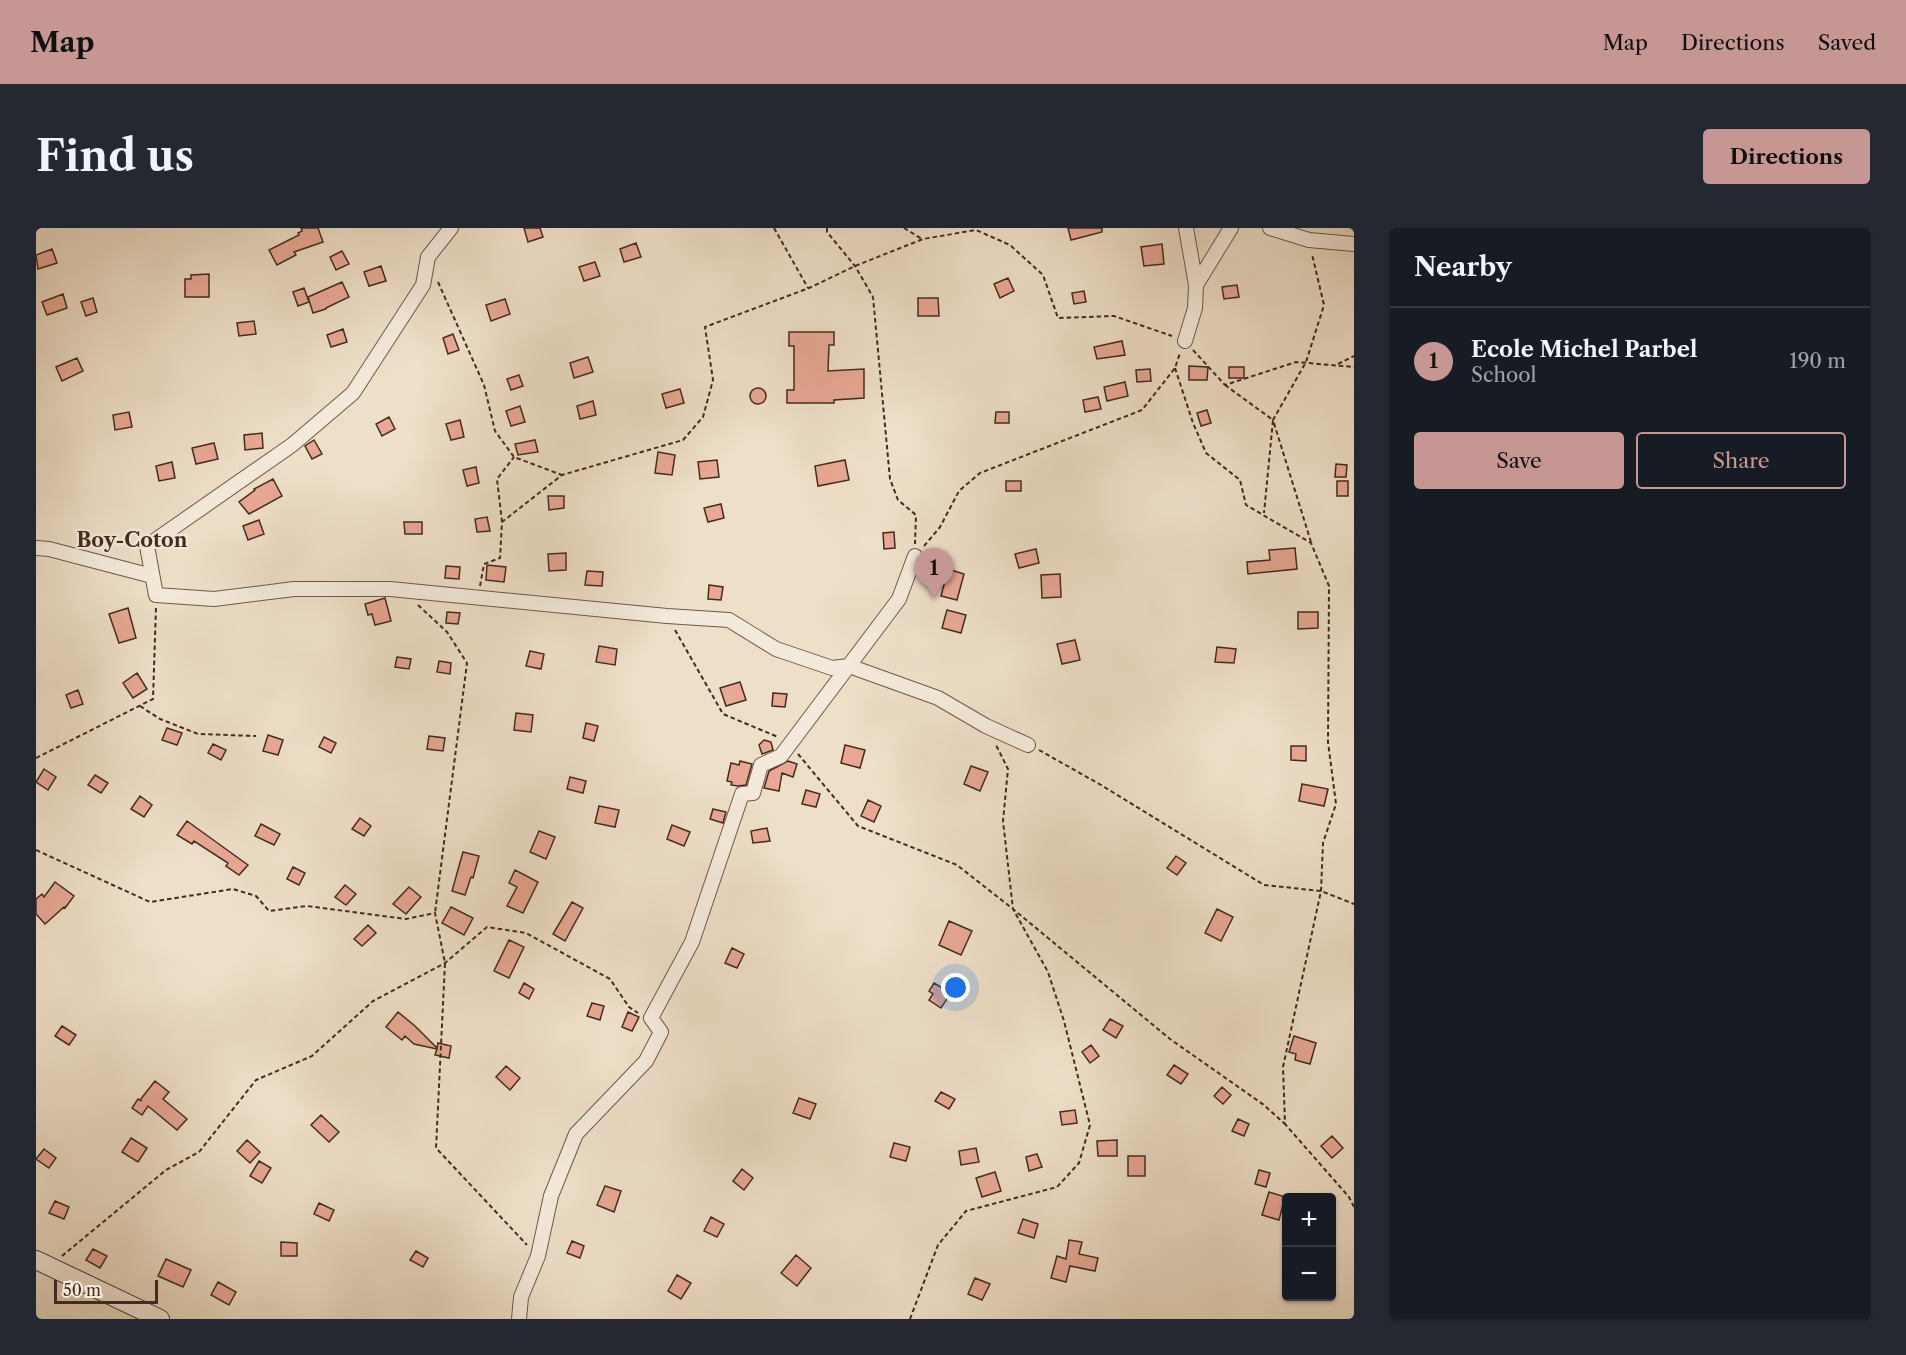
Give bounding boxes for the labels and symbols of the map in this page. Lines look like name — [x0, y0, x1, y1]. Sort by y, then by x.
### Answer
district label: Boy-Coton — [76, 528, 188, 552]
pin: 1 — [914, 548, 954, 598]
your location — [941, 973, 970, 1002]
scale bar — [54, 1277, 158, 1304]

